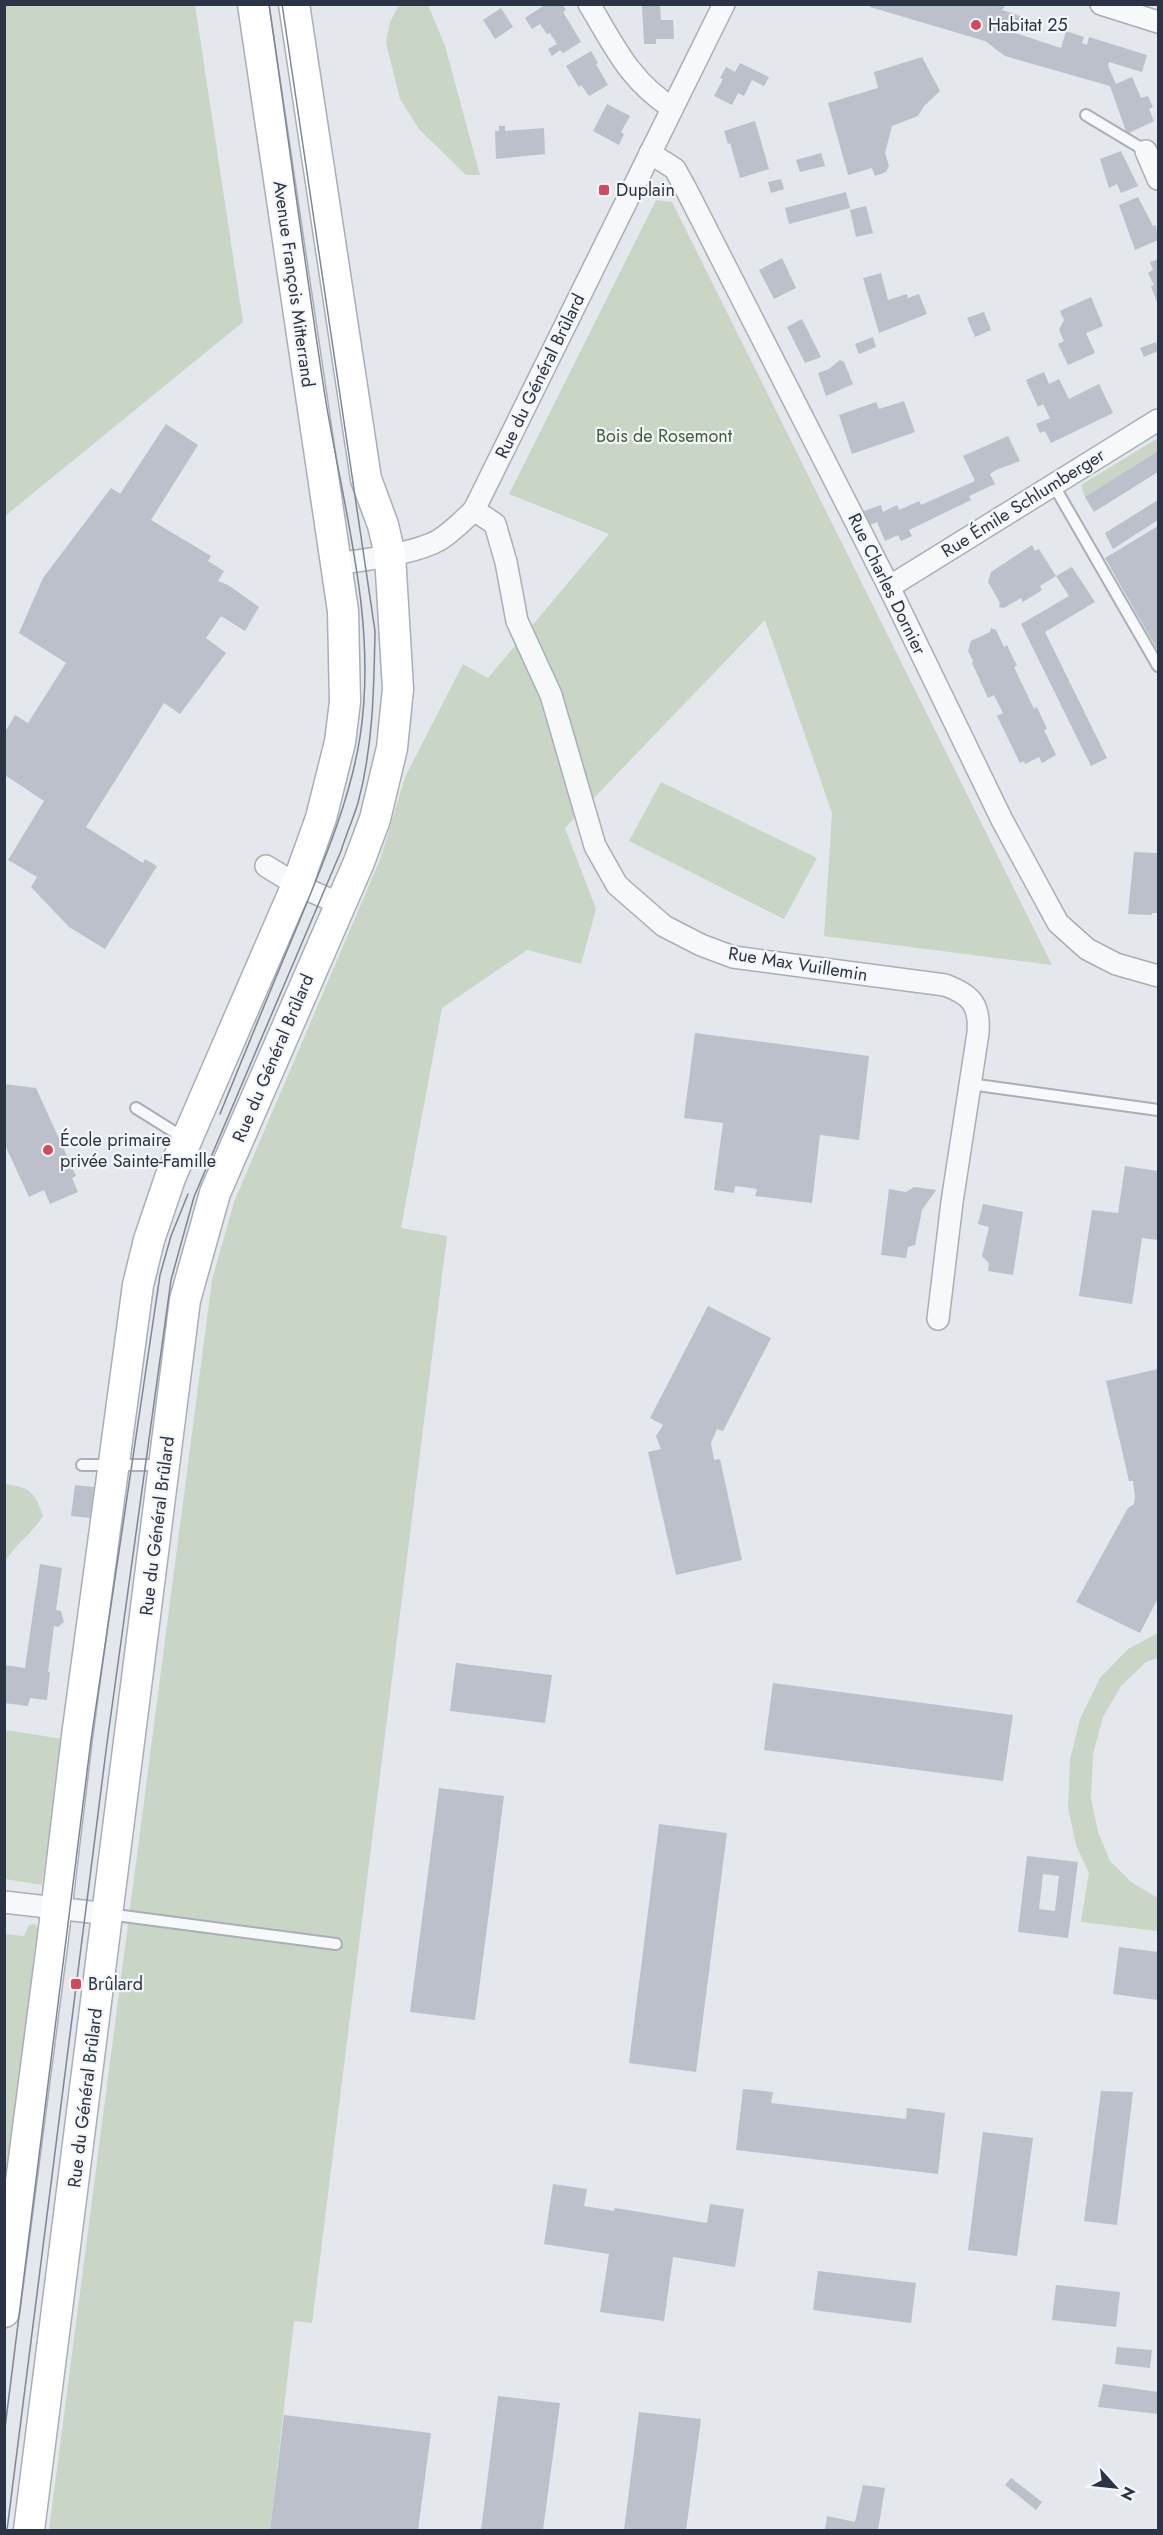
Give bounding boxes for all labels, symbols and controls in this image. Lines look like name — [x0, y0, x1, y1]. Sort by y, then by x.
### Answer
place label: Habitat 25 — [988, 12, 1068, 38]
marker: Habitat 25 — [969, 18, 983, 32]
place label: Duplain — [616, 177, 675, 203]
street label: Avenue François Mitterrand — [267, 179, 321, 389]
marker: Duplain — [597, 183, 611, 197]
street label: Rue du Général Brûlard — [489, 289, 591, 463]
park label: Bois de Rosemont — [596, 423, 733, 449]
street label: Rue Émile Schlumberger — [936, 442, 1110, 564]
street label: Rue Charles Dornier — [841, 509, 933, 660]
street label: Rue Max Vuillemin — [726, 940, 870, 988]
street label: Rue du Général Brûlard — [226, 970, 320, 1146]
place label: École primaire privée Sainte-Famille — [60, 1127, 216, 1174]
marker: École primaire privée Sainte-Famille — [41, 1143, 55, 1157]
street label: Rue du Général Brûlard — [133, 1435, 181, 1617]
place label: Brûlard — [88, 1971, 143, 1997]
marker: Brûlard — [69, 1977, 83, 1991]
street label: Rue du Général Brûlard — [61, 2007, 109, 2189]
north arrow — [1085, 2457, 1145, 2517]
text: N — [1115, 2483, 1141, 2504]

